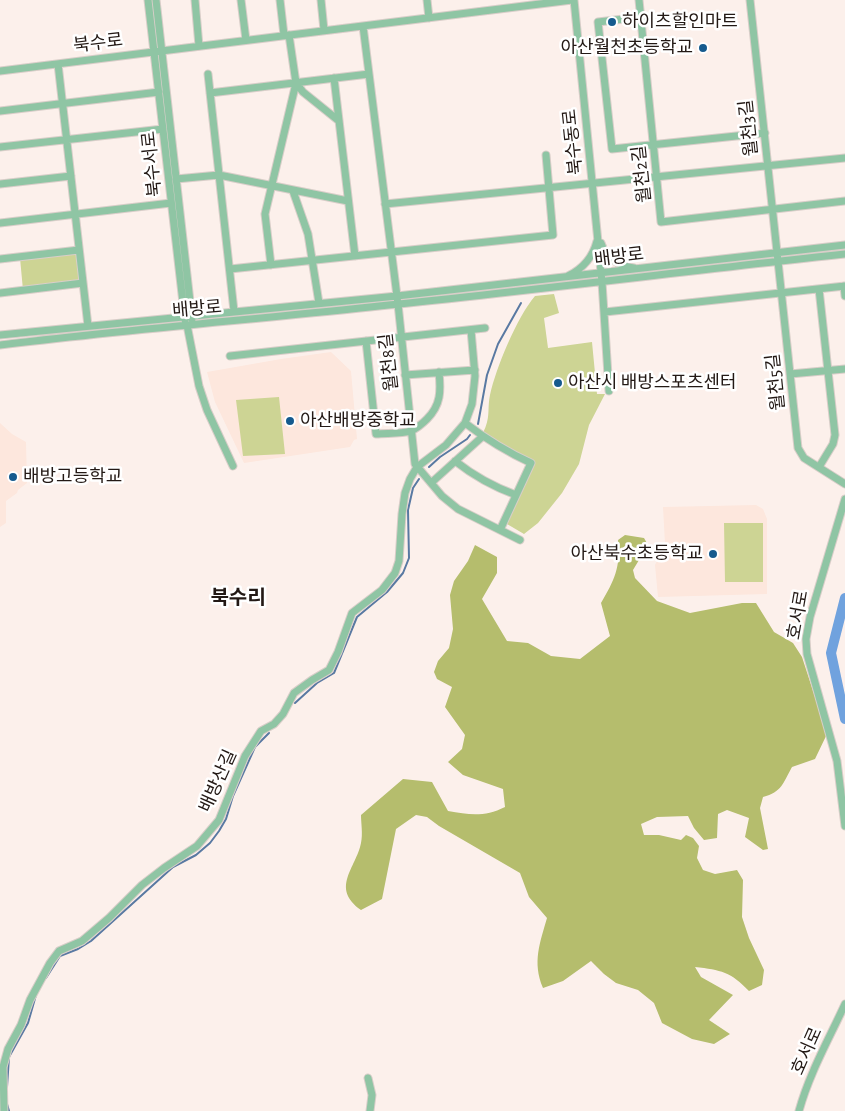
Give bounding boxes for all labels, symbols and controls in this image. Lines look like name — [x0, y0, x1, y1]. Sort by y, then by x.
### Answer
place label: 하이츠할인마트 — [622, 11, 738, 33]
marker: 하이츠할인마트 — [606, 16, 618, 28]
street label: 북수로 — [72, 29, 124, 57]
place label: 아산월천초등학교 — [561, 37, 693, 59]
marker: 아산월천초등학교 — [697, 42, 709, 54]
street label: 월천3길 — [735, 98, 763, 158]
street label: 북수동로 — [559, 108, 587, 176]
street label: 북수서로 — [138, 130, 166, 198]
street label: 월천2길 — [628, 144, 656, 204]
street label: 배방로 — [593, 243, 645, 271]
street label: 배방로 — [171, 296, 223, 322]
street label: 월천8길 — [375, 332, 403, 392]
street label: 월천5길 — [762, 352, 790, 412]
place label: 아산시 배방스포츠센터 — [568, 372, 737, 394]
marker: 아산시 배방스포츠센터 — [552, 377, 564, 389]
place label: 아산배방중학교 — [300, 410, 416, 432]
marker: 아산배방중학교 — [284, 415, 296, 427]
place label: 배방고등학교 — [23, 466, 122, 488]
marker: 배방고등학교 — [7, 471, 19, 483]
place label: 아산북수초등학교 — [571, 543, 703, 565]
marker: 아산북수초등학교 — [707, 548, 719, 560]
district label: 북수리 — [210, 586, 266, 610]
street label: 호서로 — [783, 589, 813, 641]
street label: 배방산길 — [195, 746, 241, 816]
street label: 호서로 — [787, 1024, 827, 1078]

